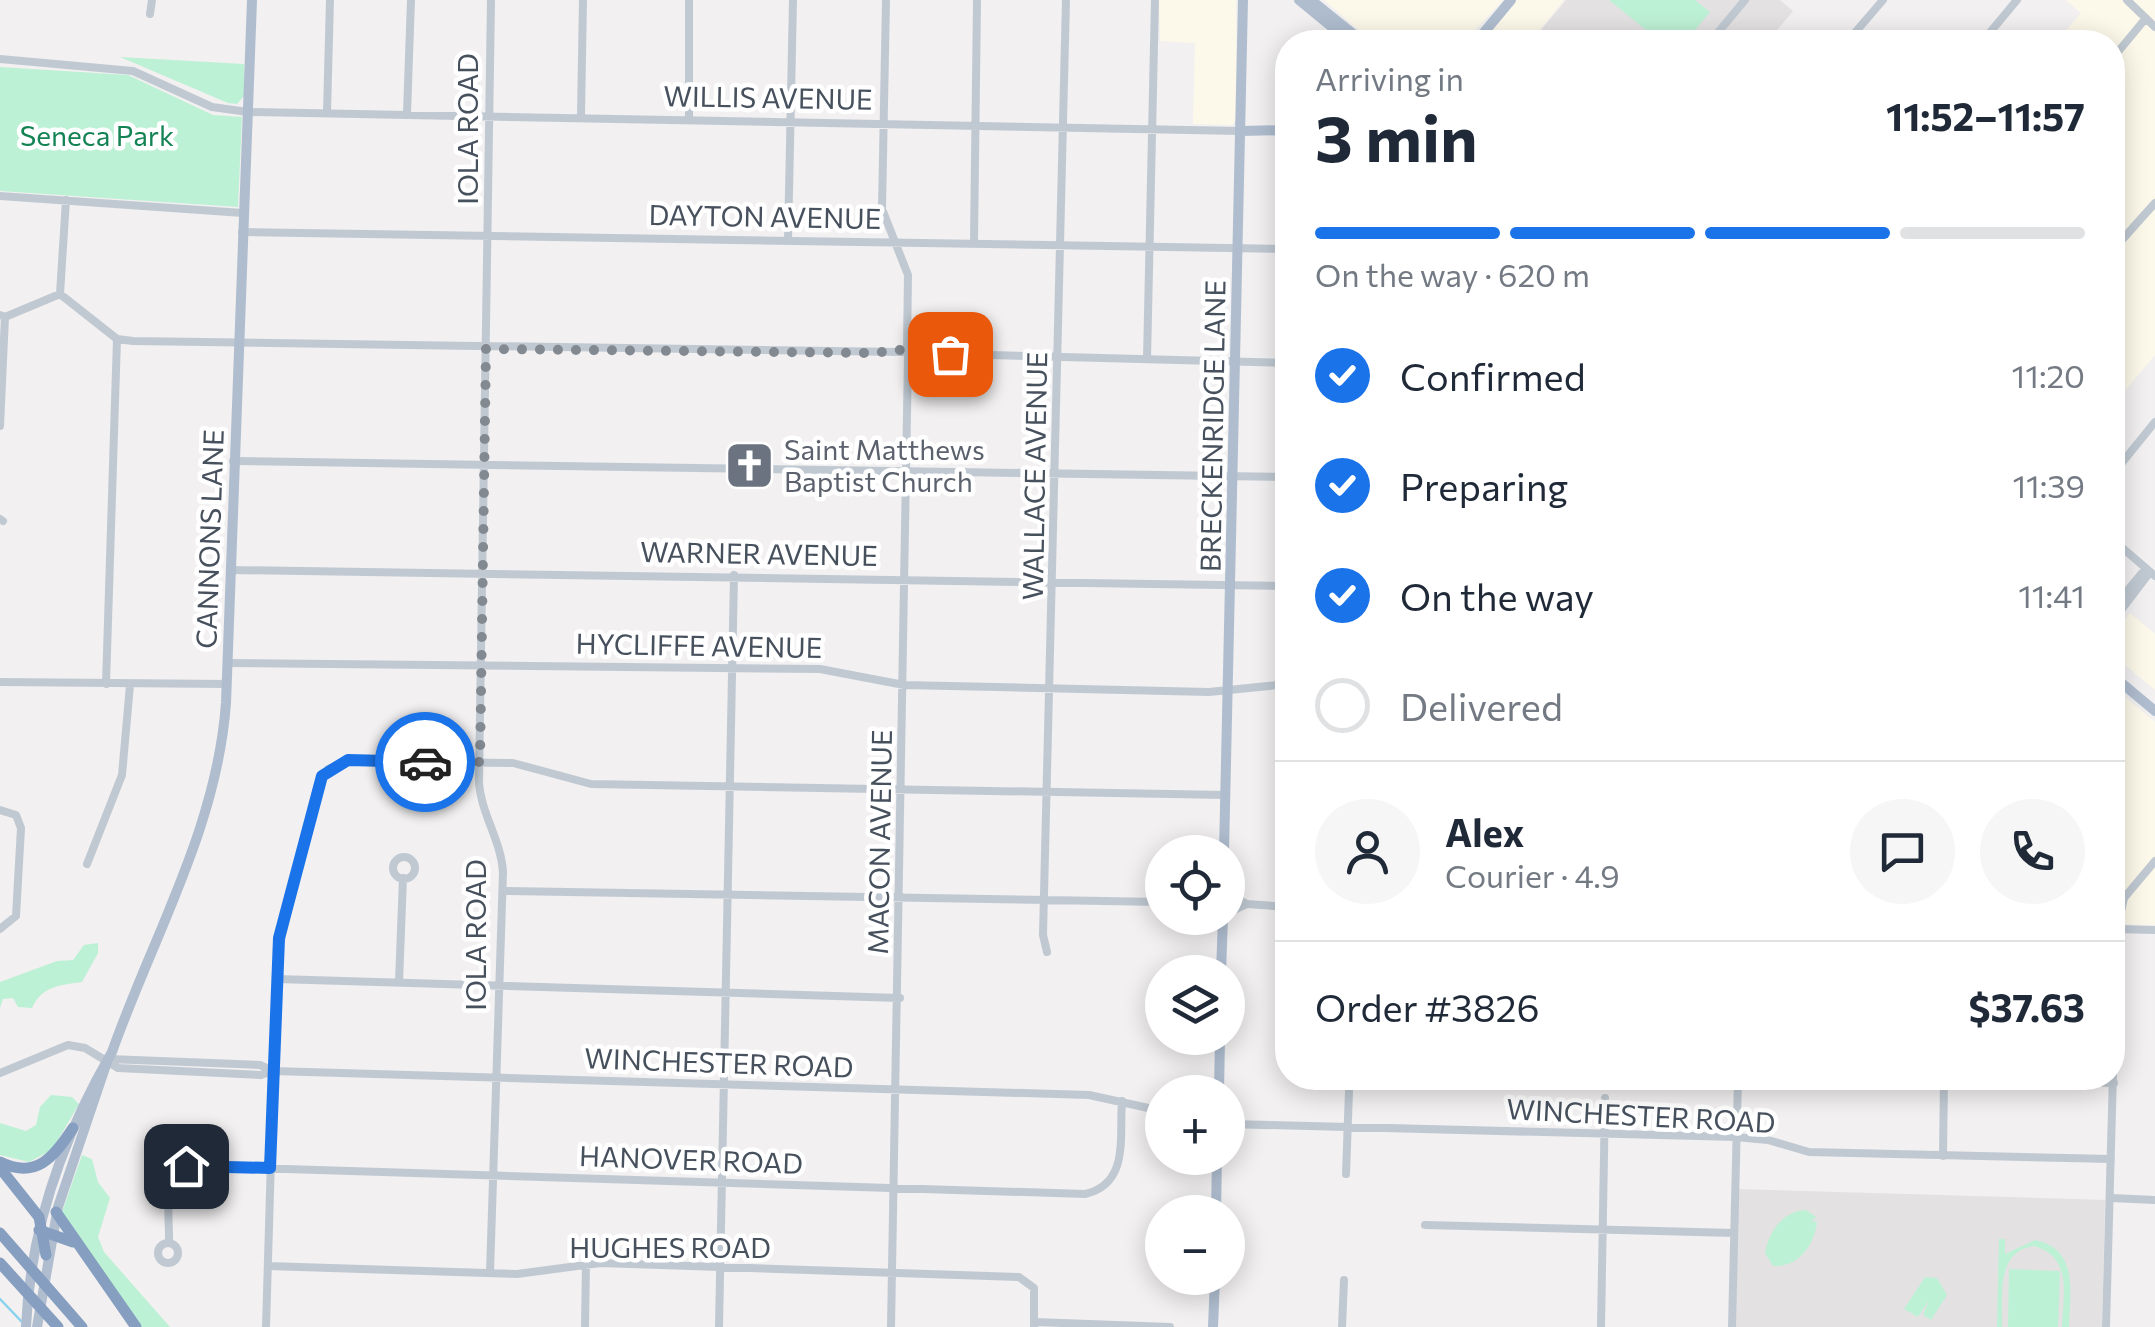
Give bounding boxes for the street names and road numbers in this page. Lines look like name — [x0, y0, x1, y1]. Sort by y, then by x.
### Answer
street label: IOLA ROAD — [450, 53, 484, 205]
street label: WILLIS AVENUE — [663, 78, 873, 116]
street label: DAYTON AVENUE — [648, 197, 882, 235]
street label: BRECKENRIDGE LANE — [1192, 280, 1232, 572]
street label: WALLACE AVENUE — [1015, 351, 1053, 601]
street label: CANNONS LANE — [188, 429, 230, 649]
street label: WARNER AVENUE — [640, 534, 878, 572]
street label: HYCLIFFE AVENUE — [575, 626, 823, 664]
street label: MACON AVENUE — [860, 729, 898, 955]
street label: IOLA ROAD — [458, 859, 492, 1011]
street label: WINCHESTER ROAD — [584, 1040, 854, 1084]
street label: WINCHESTER ROAD — [1506, 1091, 1776, 1139]
street label: HANOVER ROAD — [578, 1138, 804, 1180]
street label: HUGHES ROAD — [569, 1230, 771, 1264]

